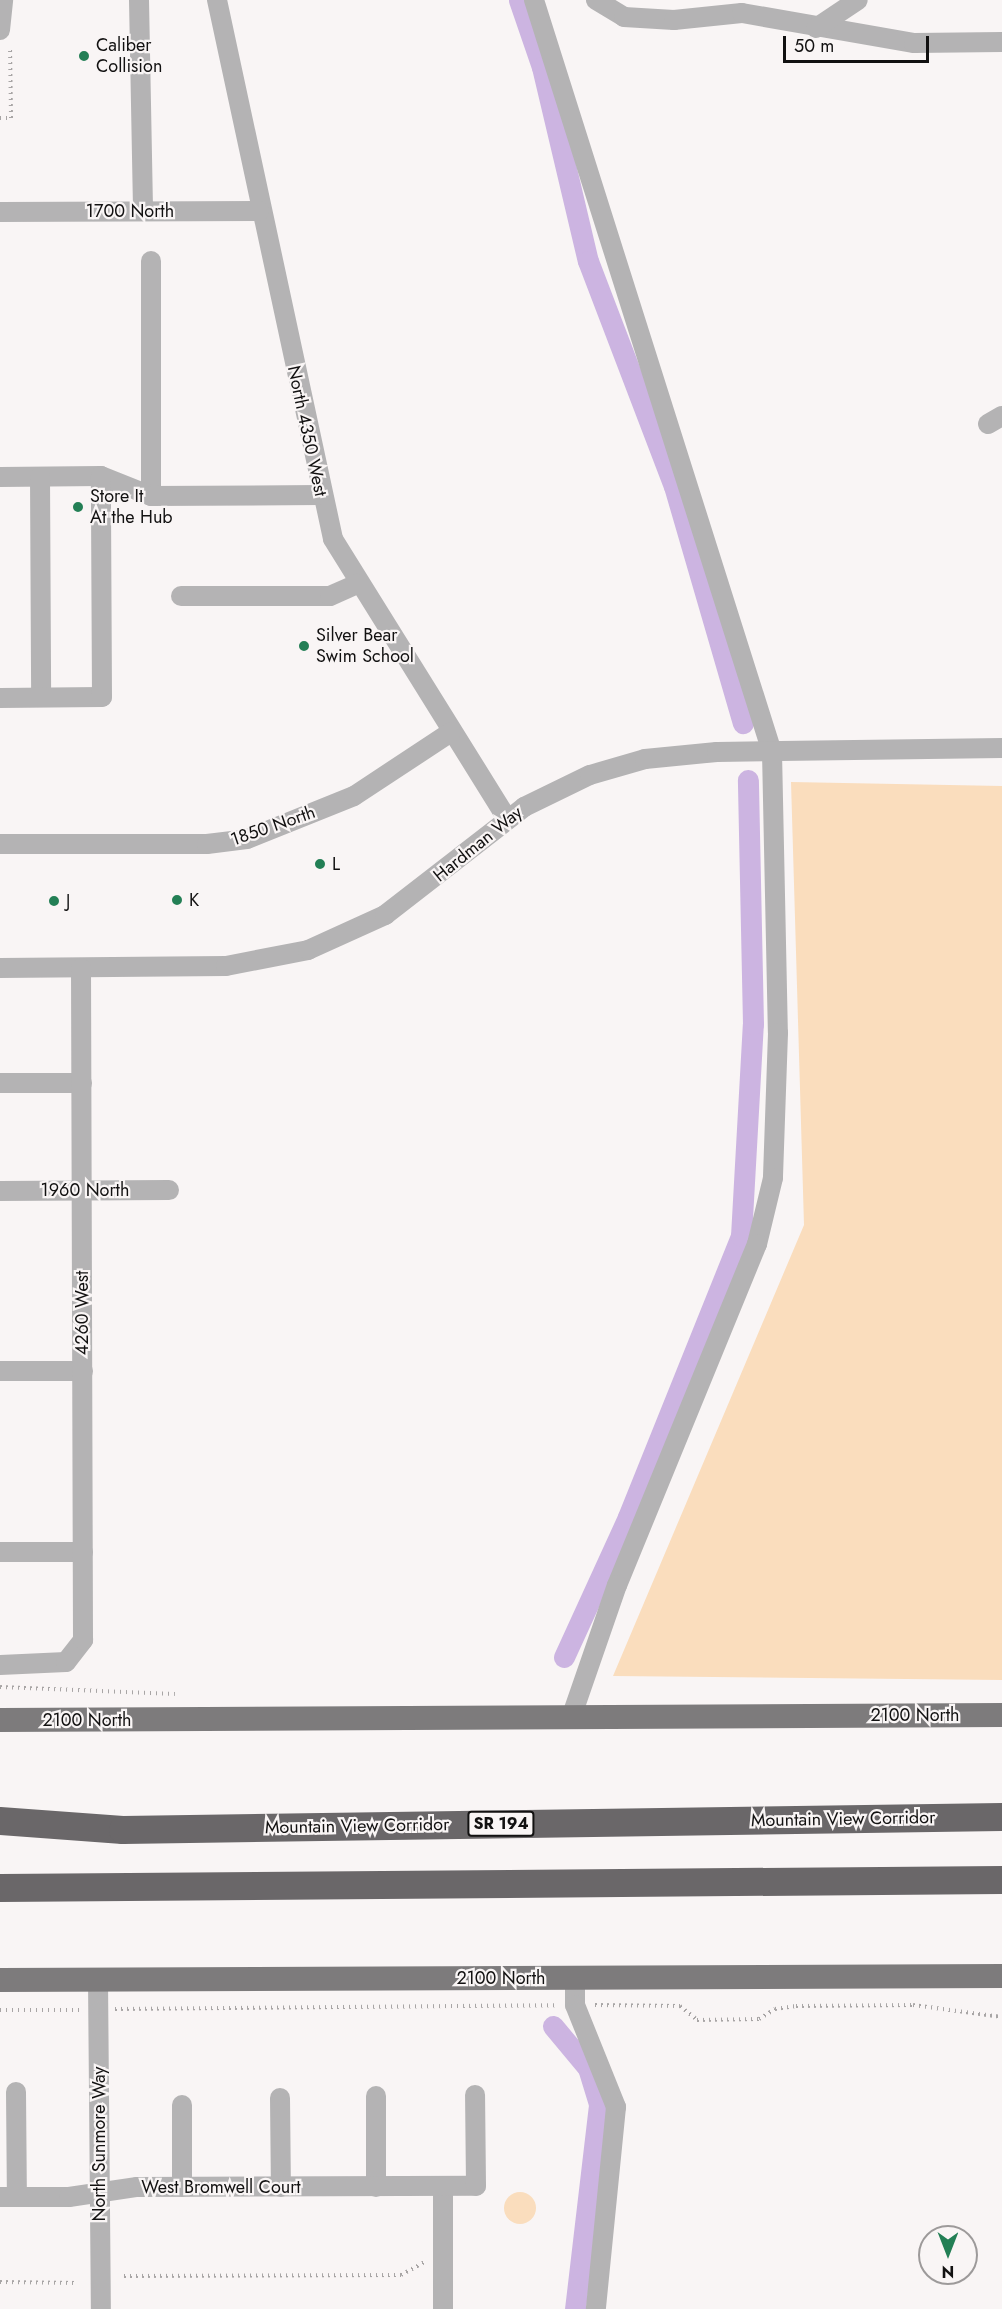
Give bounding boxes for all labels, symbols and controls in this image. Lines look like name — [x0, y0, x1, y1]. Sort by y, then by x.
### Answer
scale bar — [786, 24, 932, 62]
text: 50 m — [794, 33, 834, 59]
place label: Caliber Collision — [96, 35, 162, 78]
marker: Caliber Collision — [77, 49, 91, 63]
street label: 1700 North — [86, 200, 174, 222]
street label: North 4350 West — [283, 364, 331, 498]
place label: Store It At the Hub — [90, 486, 173, 528]
marker: Store It At the Hub — [71, 500, 85, 514]
place label: Silver Bear Swim School — [316, 625, 414, 668]
marker: Silver Bear Swim School — [297, 639, 311, 653]
street label: 1850 North — [228, 801, 318, 851]
street label: Hardman Way — [429, 802, 527, 886]
place label: L — [332, 853, 340, 875]
marker: L — [313, 857, 327, 871]
place label: K — [189, 889, 199, 911]
place label: J — [66, 890, 70, 912]
marker: K — [170, 893, 184, 907]
marker: J — [47, 894, 61, 908]
street label: 1960 North — [41, 1179, 129, 1201]
street label: 4260 West — [71, 1271, 93, 1355]
street label: 2100 North — [870, 1704, 960, 1726]
street label: 2100 North — [42, 1709, 132, 1731]
street label: Mountain View Corridor — [751, 1807, 935, 1831]
road number: SR 194 — [466, 1811, 536, 1837]
street label: Mountain View Corridor — [265, 1814, 449, 1838]
street label: 2100 North — [456, 1967, 546, 1989]
street label: North Sunmore Way — [88, 2067, 110, 2221]
street label: West Bromwell Court — [141, 2176, 301, 2198]
north arrow — [918, 2225, 978, 2285]
text: N — [942, 2260, 954, 2283]

